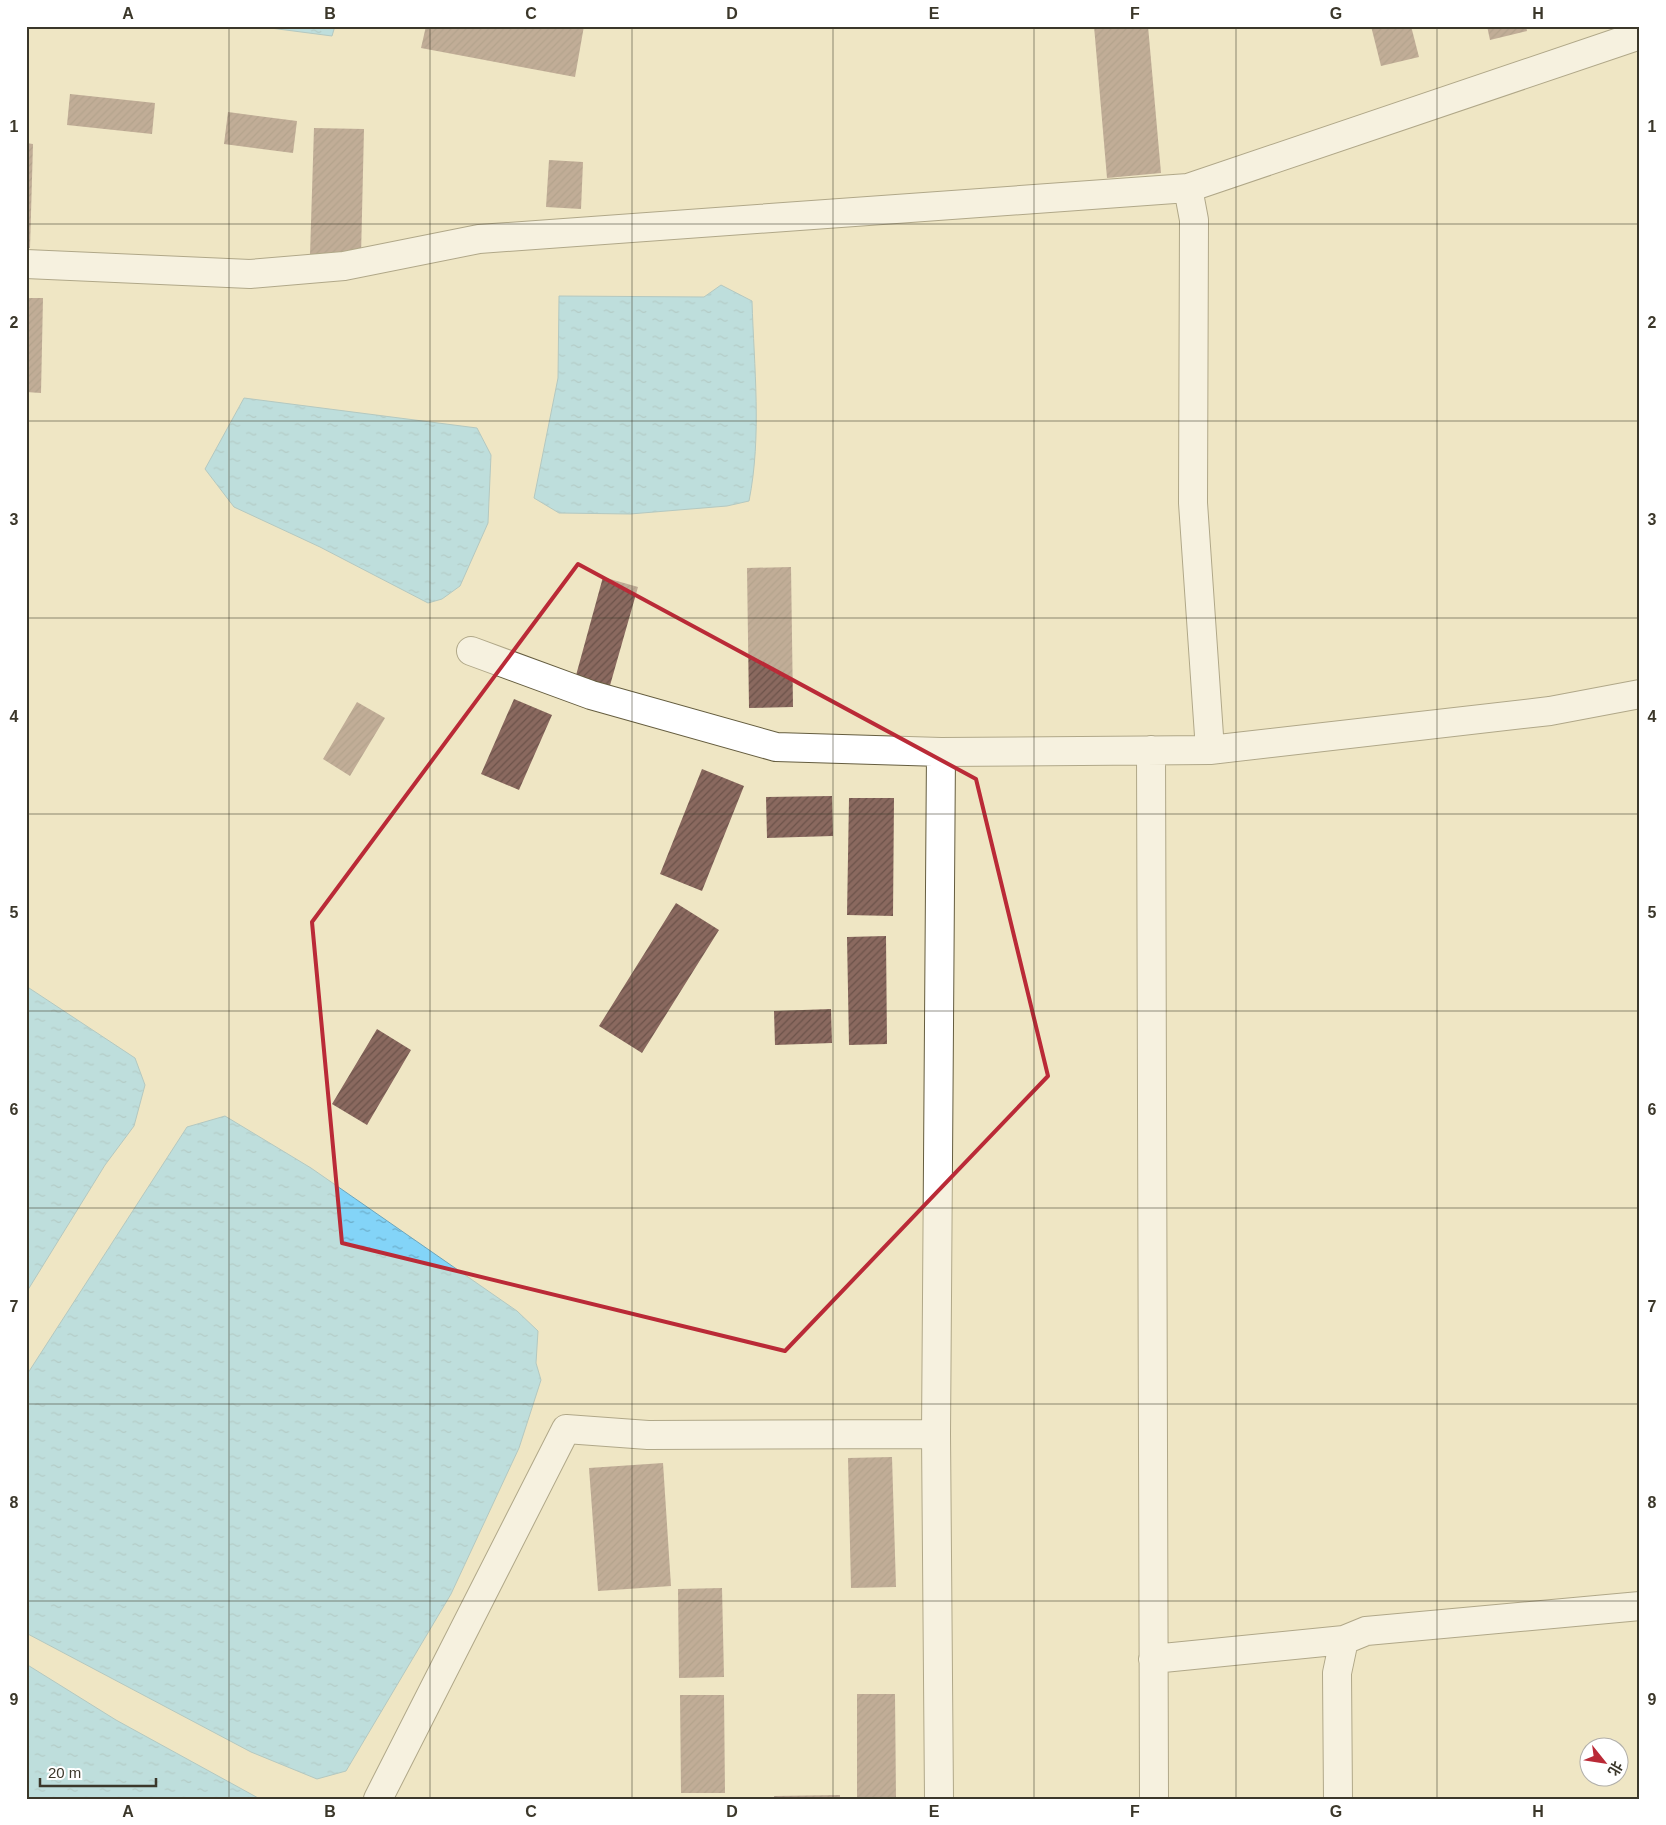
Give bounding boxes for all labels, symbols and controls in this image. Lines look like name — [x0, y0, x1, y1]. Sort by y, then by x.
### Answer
text: A — [122, 5, 134, 22]
text: B — [324, 5, 336, 22]
text: C — [525, 5, 537, 22]
text: D — [726, 5, 738, 22]
text: E — [929, 5, 940, 22]
text: F — [1130, 5, 1140, 22]
text: G — [1330, 5, 1342, 22]
text: H — [1532, 5, 1544, 22]
text: 1 — [10, 118, 19, 135]
text: 1 — [1648, 118, 1657, 135]
text: 2 — [10, 314, 19, 331]
text: 2 — [1648, 314, 1657, 331]
text: 3 — [10, 511, 19, 528]
text: 3 — [1648, 511, 1657, 528]
text: 4 — [10, 708, 19, 725]
text: 4 — [1648, 708, 1657, 725]
text: 5 — [10, 904, 19, 921]
text: 5 — [1648, 904, 1657, 921]
text: 6 — [10, 1101, 19, 1118]
text: 6 — [1648, 1101, 1657, 1118]
text: 7 — [10, 1298, 19, 1315]
text: 7 — [1648, 1298, 1657, 1315]
text: 8 — [10, 1494, 19, 1511]
text: 8 — [1648, 1494, 1657, 1511]
text: 9 — [10, 1691, 19, 1708]
text: 9 — [1648, 1691, 1657, 1708]
north arrow — [1578, 1738, 1628, 1788]
scale bar — [40, 1755, 156, 1787]
text: 北 — [1605, 1758, 1626, 1779]
text: 20 m — [48, 1764, 81, 1781]
text: A — [122, 1803, 134, 1820]
text: B — [324, 1803, 336, 1820]
text: C — [525, 1803, 537, 1820]
text: D — [726, 1803, 738, 1820]
text: E — [929, 1803, 940, 1820]
text: F — [1130, 1803, 1140, 1820]
text: G — [1330, 1803, 1342, 1820]
text: H — [1532, 1803, 1544, 1820]

